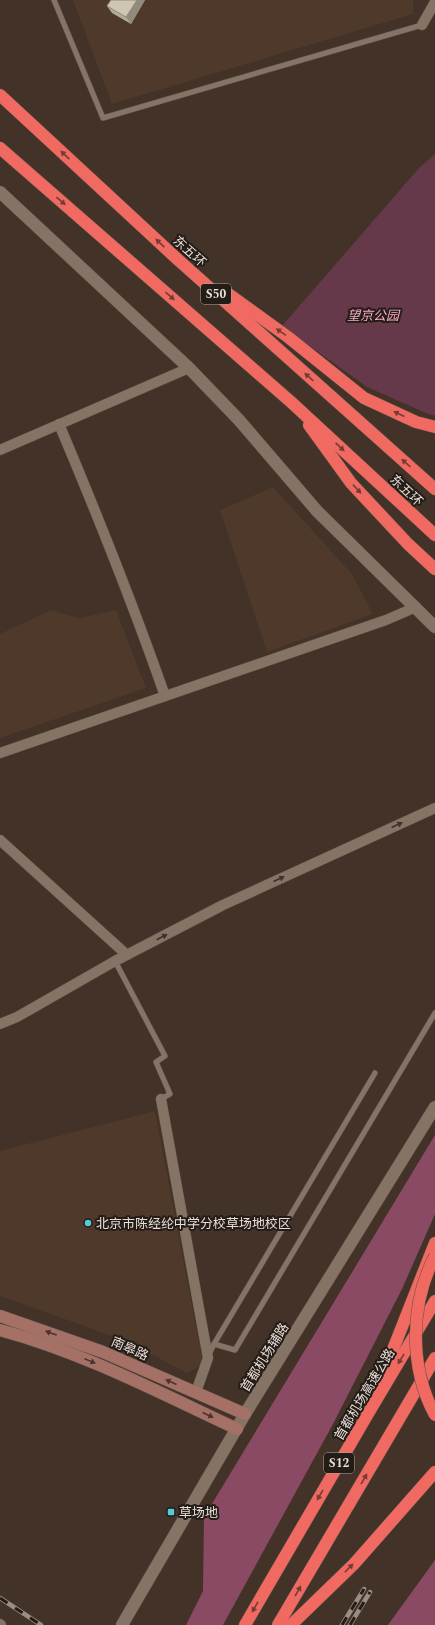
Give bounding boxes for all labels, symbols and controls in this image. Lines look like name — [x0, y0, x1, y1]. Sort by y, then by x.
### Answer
one-way arrow — [60, 150, 70, 159]
one-way arrow — [56, 197, 66, 206]
street label: 东五环 — [168, 231, 211, 272]
one-way arrow — [155, 238, 165, 248]
road number: S50 — [201, 284, 231, 304]
one-way arrow — [164, 291, 175, 300]
park label: 望京公园 — [347, 306, 401, 326]
one-way arrow — [276, 328, 286, 336]
one-way arrow — [304, 372, 314, 381]
one-way arrow — [393, 411, 404, 417]
one-way arrow — [335, 442, 345, 452]
one-way arrow — [401, 459, 411, 468]
street label: 东五环 — [385, 470, 427, 511]
one-way arrow — [352, 484, 361, 494]
one-way arrow — [391, 822, 402, 828]
one-way arrow — [273, 876, 284, 882]
one-way arrow — [156, 933, 168, 940]
place label: 北京市陈经纶中学分校草场地校区 — [96, 1214, 291, 1234]
marker: 北京市陈经纶中学分校草场地校区 — [83, 1218, 93, 1228]
street label: 首都机场辅路 — [236, 1319, 294, 1396]
one-way arrow — [44, 1329, 56, 1335]
street label: 南皋路 — [108, 1332, 151, 1366]
street label: 首都机场高速公路 — [329, 1345, 400, 1444]
one-way arrow — [397, 1353, 404, 1365]
one-way arrow — [84, 1359, 96, 1365]
one-way arrow — [165, 1378, 177, 1384]
one-way arrow — [202, 1412, 213, 1418]
road number: S12 — [324, 1453, 354, 1473]
one-way arrow — [360, 1473, 367, 1485]
one-way arrow — [317, 1489, 324, 1501]
place label: 草场地 — [179, 1503, 218, 1523]
marker: 草场地 — [166, 1507, 176, 1517]
one-way arrow — [344, 1563, 354, 1573]
one-way arrow — [294, 1585, 301, 1597]
one-way arrow — [252, 1601, 259, 1613]

